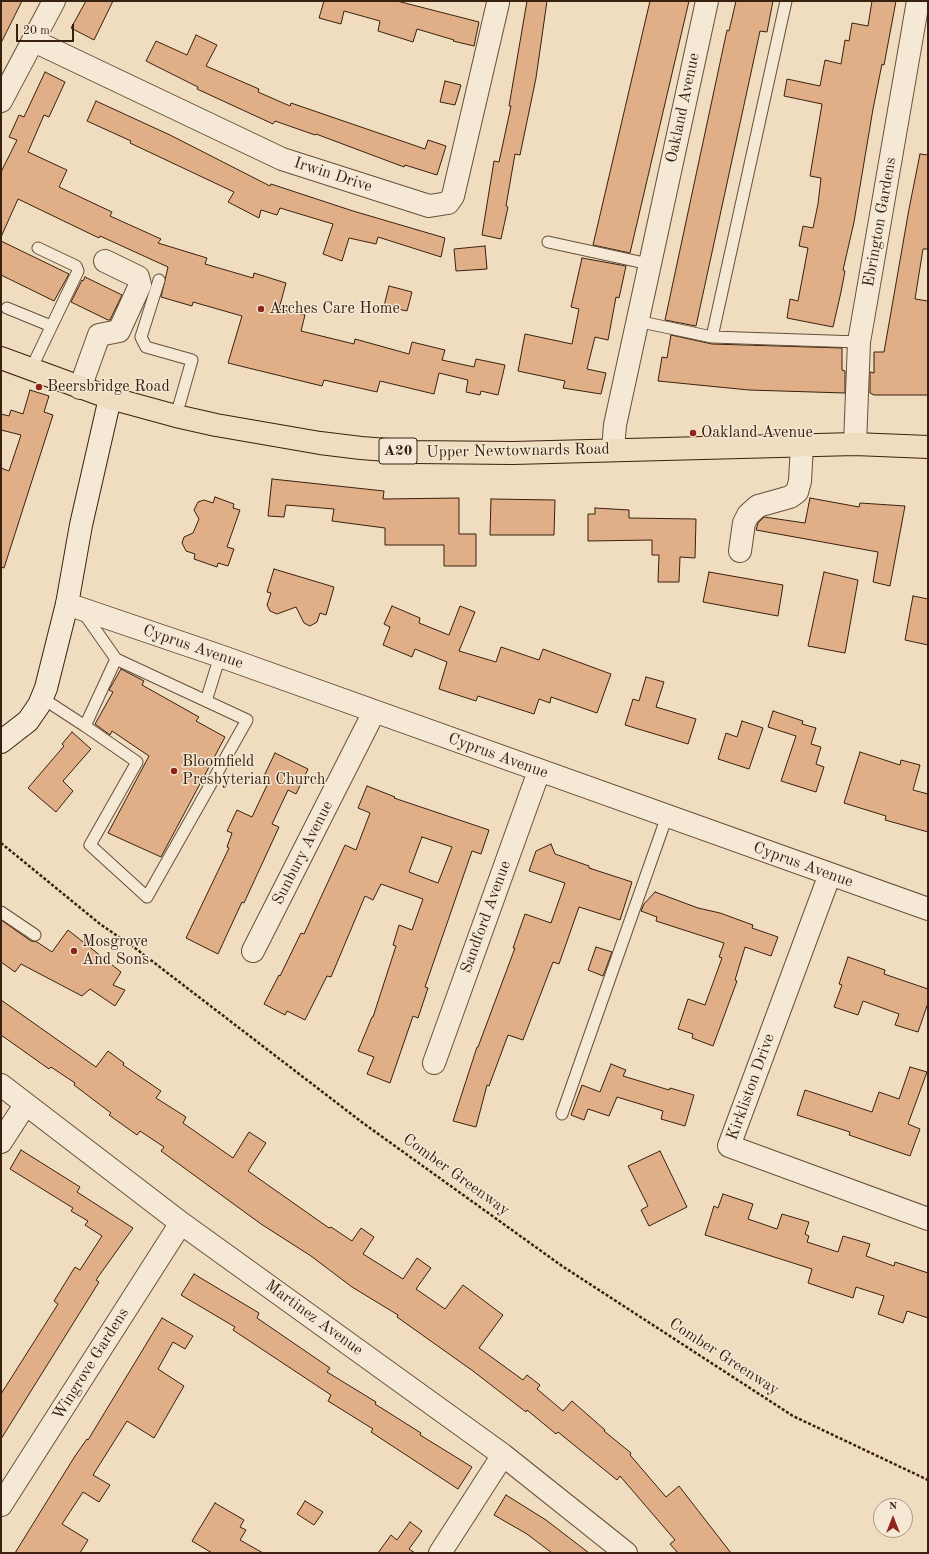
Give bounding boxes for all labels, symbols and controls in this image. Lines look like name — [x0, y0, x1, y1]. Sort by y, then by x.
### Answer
scale bar — [18, 16, 76, 42]
text: 20 m — [23, 25, 50, 37]
street label: Oakland Avenue — [662, 51, 704, 165]
street label: Irwin Drive — [291, 153, 375, 197]
street label: Ebrington Gardens — [859, 156, 901, 288]
place label: Arches Care Home — [269, 299, 400, 319]
marker: Arches Care Home — [256, 304, 266, 314]
place label: Beersbridge Road — [47, 377, 170, 397]
marker: Beersbridge Road — [34, 382, 44, 392]
place label: Oakland Avenue — [701, 423, 813, 443]
marker: Oakland Avenue — [688, 428, 698, 438]
road number: A20 — [379, 438, 417, 464]
street label: Upper Newtownards Road — [426, 440, 610, 462]
street label: Cyprus Avenue — [140, 621, 246, 673]
street label: Cyprus Avenue — [445, 729, 551, 783]
place label: Bloomfield Presbyterian Church — [182, 752, 325, 790]
marker: Bloomfield Presbyterian Church — [169, 766, 179, 776]
street label: Sunbury Avenue — [269, 798, 337, 908]
street label: Cyprus Avenue — [750, 838, 856, 892]
street label: Sandford Avenue — [457, 858, 515, 976]
place label: Mosgrove And Sons — [82, 932, 149, 970]
marker: Mosgrove And Sons — [69, 946, 79, 956]
street label: Kirkliston Drive — [723, 1031, 779, 1143]
street label: Comber Greenway — [399, 1130, 513, 1220]
street label: Martinez Avenue — [261, 1276, 367, 1360]
street label: Wingrove Gardens — [49, 1304, 133, 1424]
street label: Comber Greenway — [665, 1314, 783, 1400]
north arrow — [873, 1498, 913, 1538]
text: N — [889, 1501, 897, 1512]

